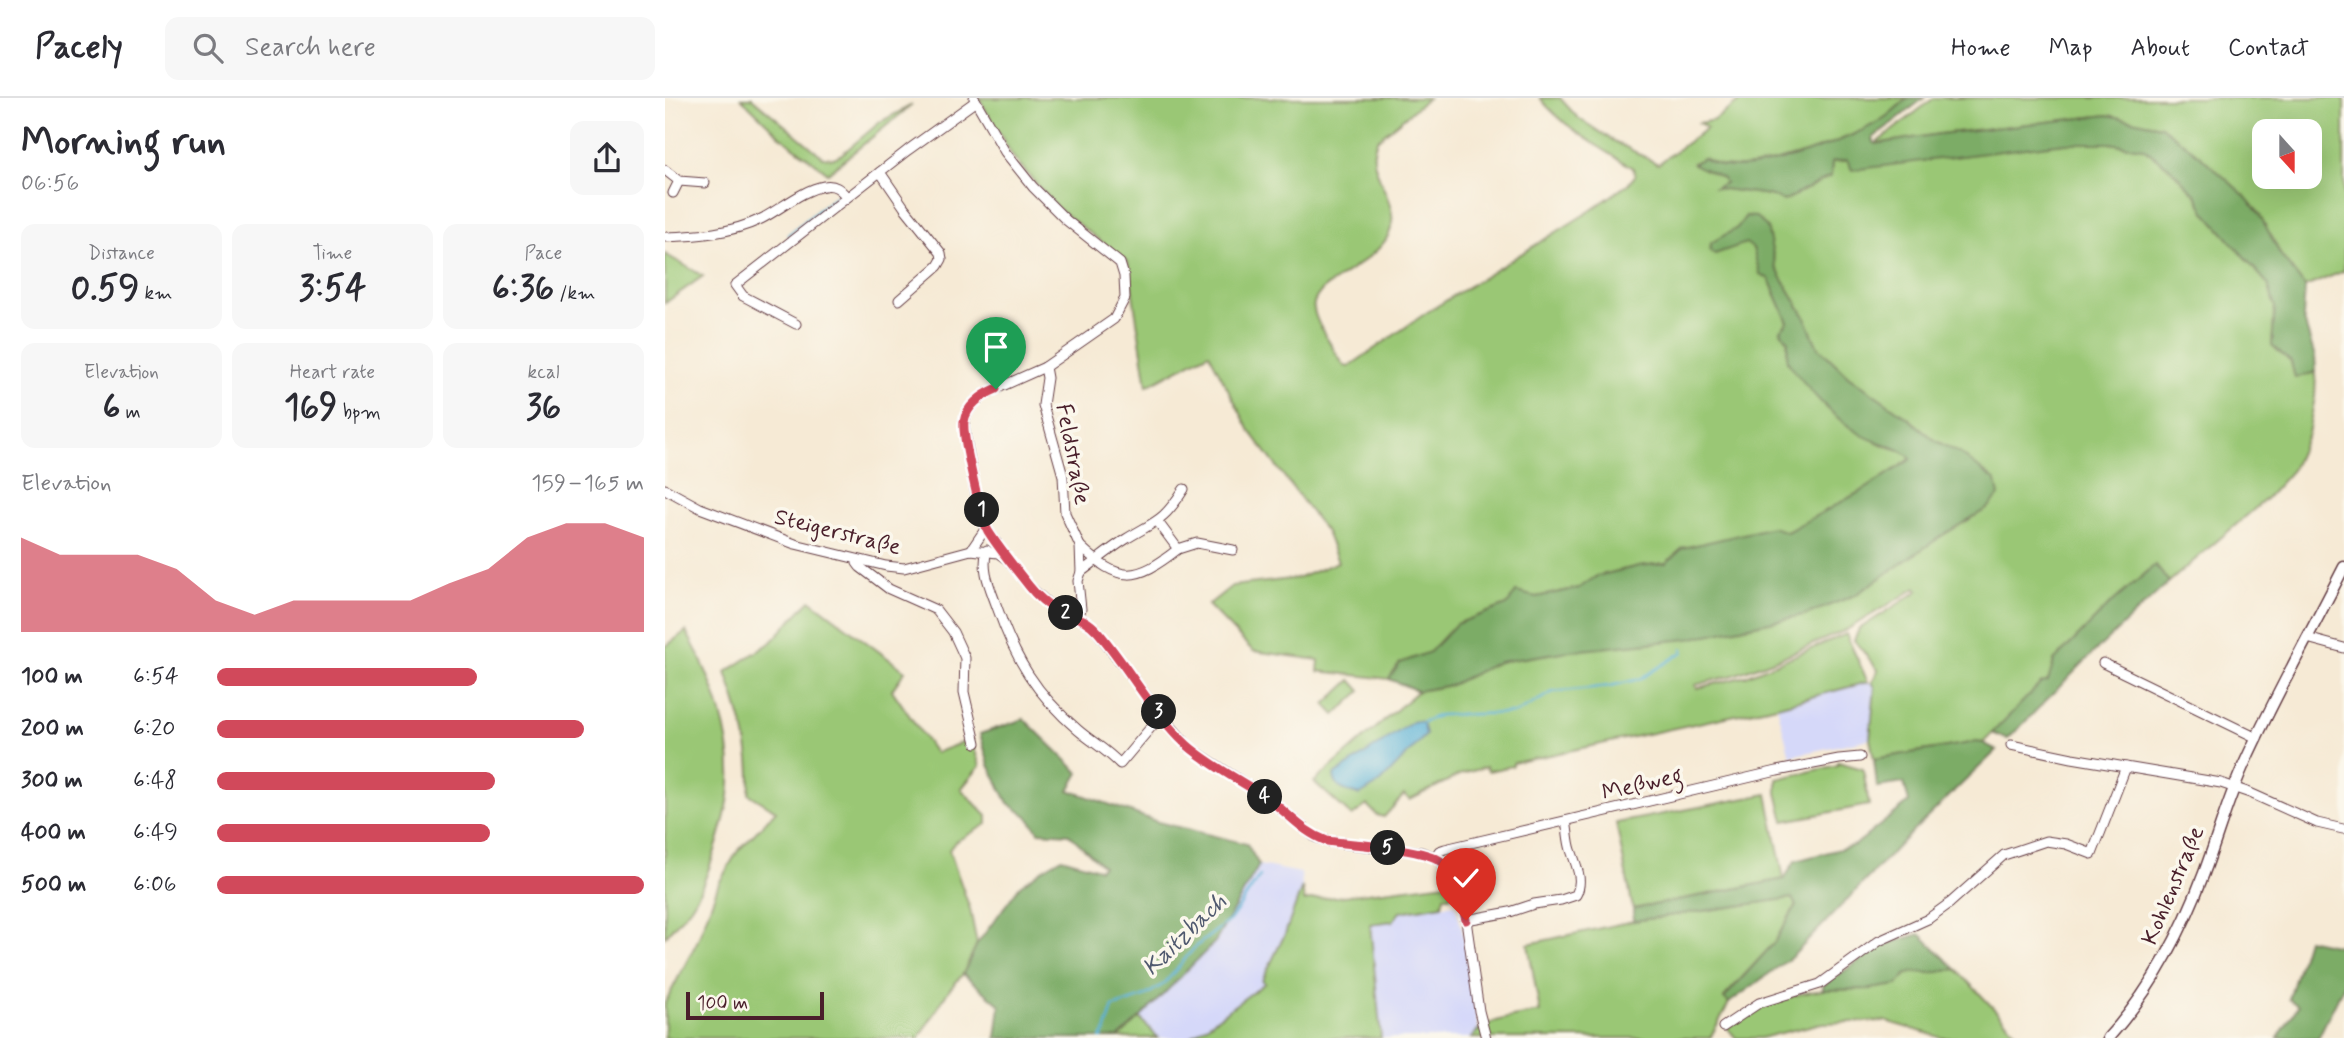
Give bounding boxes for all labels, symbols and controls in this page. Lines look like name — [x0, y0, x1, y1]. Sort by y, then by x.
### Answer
search box — [165, 17, 655, 80]
text: Pacely — [35, 26, 123, 70]
icon: search — [189, 29, 227, 67]
text: Search here — [245, 31, 376, 65]
text: Home — [1951, 33, 2011, 64]
text: Map — [2049, 33, 2093, 64]
text: About — [2131, 33, 2190, 64]
text: Contact — [2228, 33, 2309, 64]
text: Morning run — [21, 118, 226, 167]
north arrow — [2252, 119, 2322, 189]
map controls — [2252, 119, 2322, 189]
button: share — [570, 121, 644, 195]
text: 06:56 — [21, 169, 79, 199]
text: Distance — [88, 241, 155, 266]
text: Time — [313, 241, 352, 266]
text: Pace — [525, 241, 562, 266]
text: 0.59 — [71, 266, 139, 312]
text: 3:54 — [299, 266, 366, 312]
text: 6:36 — [492, 266, 554, 312]
text: km — [139, 281, 172, 306]
text: /km — [554, 281, 595, 306]
pin — [966, 317, 1026, 389]
icon: arrive — [977, 328, 1015, 366]
text: Elevation — [84, 360, 159, 385]
text: Heart rate — [290, 360, 375, 385]
text: kcal — [528, 360, 559, 385]
text: 6 — [102, 385, 120, 431]
text: 169 — [284, 385, 338, 431]
text: 36 — [526, 385, 561, 431]
text: m — [120, 400, 141, 425]
text: bpm — [338, 400, 381, 425]
street label: Feldstraße — [1048, 401, 1097, 507]
text: Elevation — [21, 469, 112, 499]
text: 159–165 m — [531, 469, 644, 499]
pin: 1 — [965, 492, 999, 528]
text: 1 — [977, 497, 986, 522]
street label: Steigerstraße — [771, 503, 904, 563]
pin: 2 — [1049, 596, 1083, 630]
text: 2 — [1061, 600, 1070, 625]
text: 100 m — [21, 662, 83, 692]
text: 6:54 — [133, 662, 179, 692]
pin: 3 — [1141, 694, 1177, 730]
text: 3 — [1154, 699, 1163, 724]
text: 200 m — [21, 714, 84, 744]
text: 6:20 — [133, 714, 175, 744]
street label: Meßweg — [1599, 761, 1686, 811]
text: 300 m — [21, 766, 83, 796]
text: 6:48 — [133, 766, 177, 796]
pin: 4 — [1247, 780, 1283, 814]
text: 4 — [1259, 784, 1270, 809]
text: 400 m — [21, 818, 86, 848]
text: 6:49 — [133, 818, 178, 848]
street label: Kohlenstraße — [2135, 822, 2212, 950]
pin: 5 — [1371, 830, 1405, 866]
text: 5 — [1382, 835, 1393, 860]
pin — [1436, 848, 1496, 920]
icon: check — [1447, 859, 1485, 897]
text: 500 m — [21, 870, 86, 900]
text: 6:06 — [133, 870, 177, 900]
water label: Kaitzbach — [1136, 887, 1234, 983]
scale bar — [686, 989, 824, 1021]
text: 100 m — [697, 991, 748, 1016]

